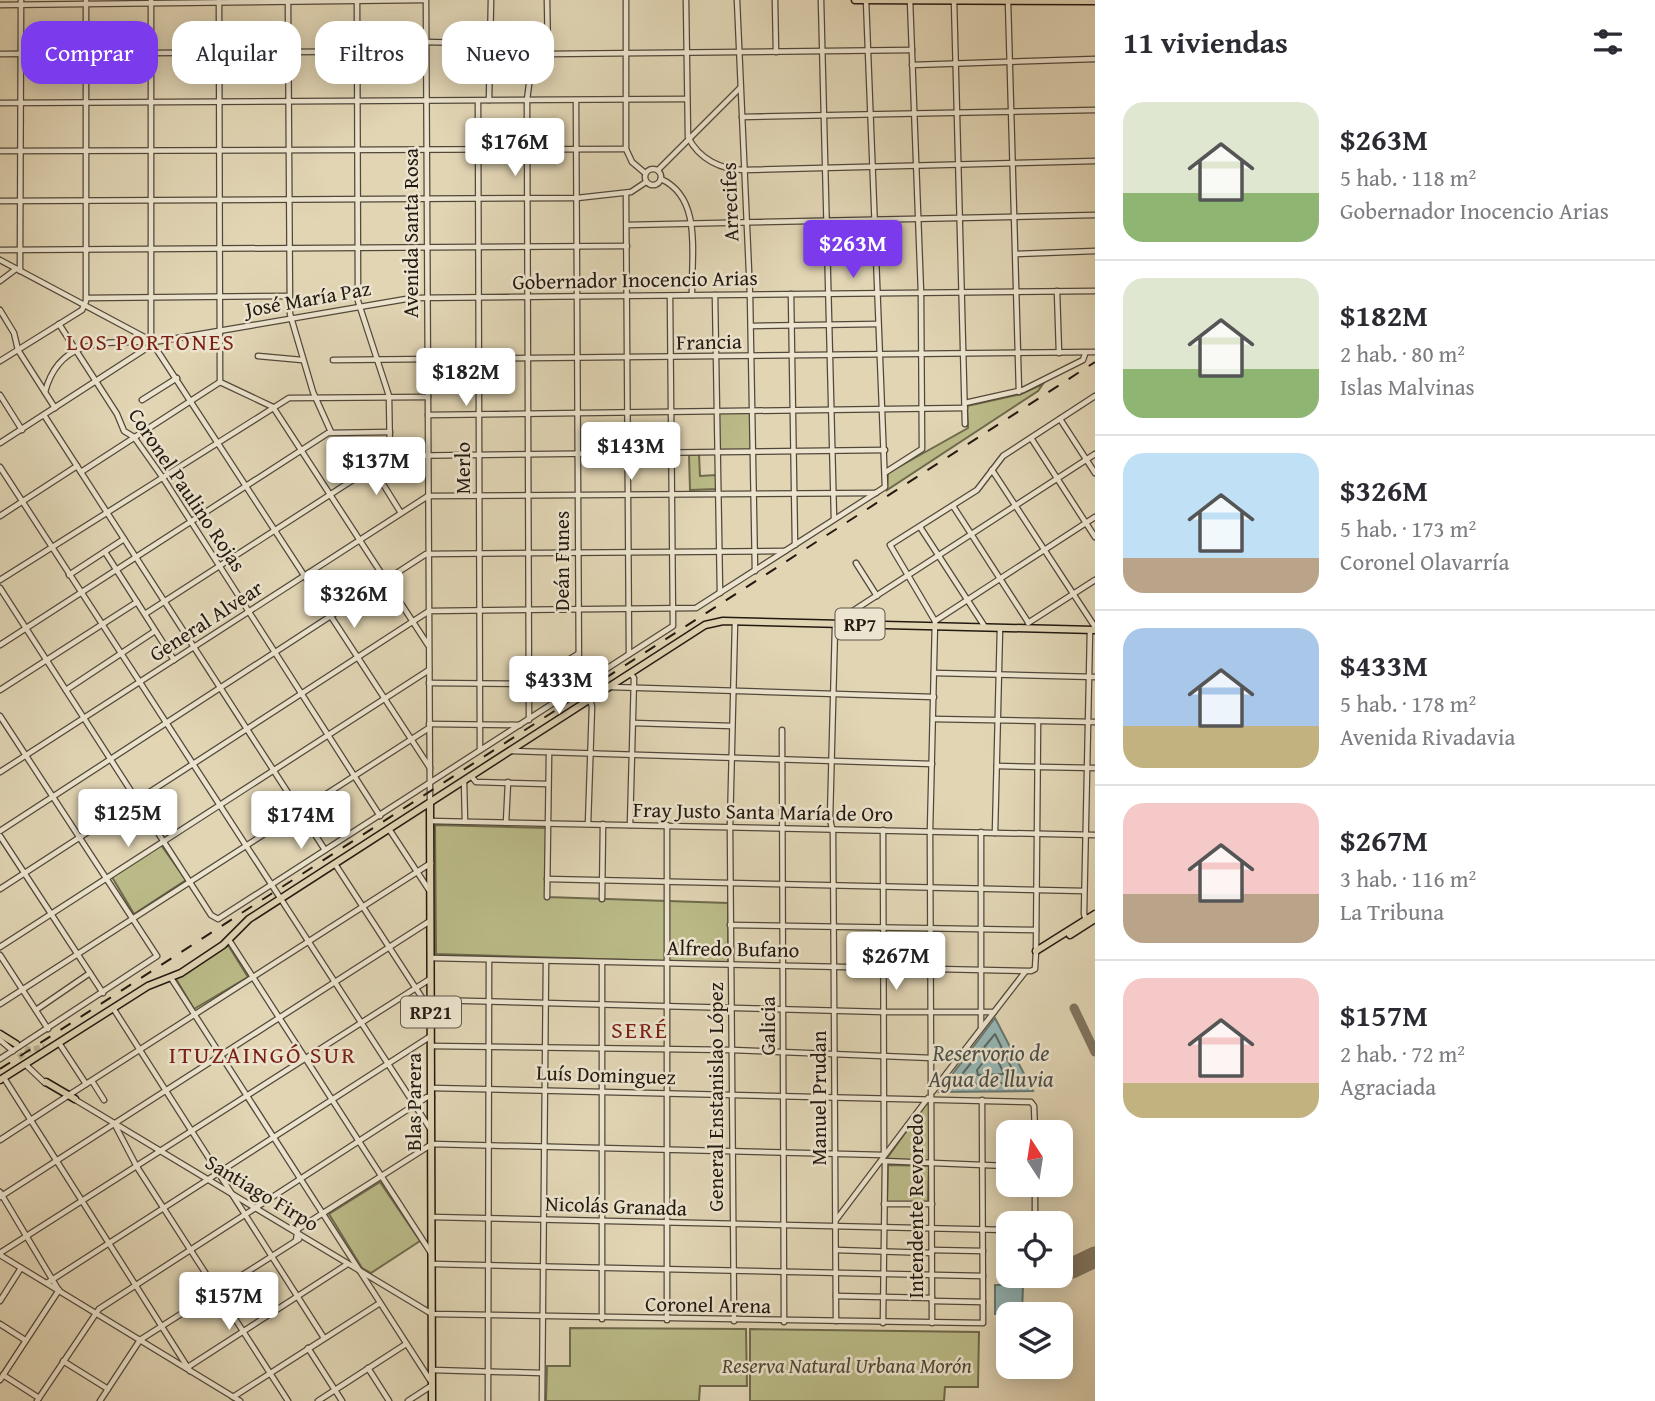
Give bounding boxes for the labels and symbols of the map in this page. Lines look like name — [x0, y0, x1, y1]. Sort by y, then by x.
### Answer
pin: $176M — [466, 118, 564, 178]
street label: Avenida Santa Rosa — [395, 148, 426, 318]
street label: Arrecifes — [713, 162, 746, 242]
pin: $263M — [804, 220, 902, 280]
street label: Gobernador Inocencio Arias — [512, 262, 758, 297]
street label: José María Paz — [240, 272, 373, 325]
district label: LOS PORTONES — [66, 325, 236, 358]
street label: Francia — [676, 325, 742, 358]
pin: $182M — [417, 348, 515, 408]
street label: Coronel Paulino Rojas — [121, 402, 254, 578]
pin: $143M — [582, 422, 680, 482]
pin: $137M — [327, 438, 425, 497]
street label: Merlo — [447, 442, 478, 494]
street label: Deán Funes — [546, 511, 577, 611]
pin: $326M — [305, 570, 403, 630]
street label: General Alvear — [143, 572, 269, 669]
road number: RP7 — [836, 608, 884, 639]
pin: $433M — [510, 656, 608, 716]
pin: $125M — [79, 790, 177, 849]
pin: $174M — [252, 792, 350, 851]
street label: Fray Justo Santa María de Oro — [633, 794, 893, 829]
street label: Alfredo Bufano — [666, 932, 800, 965]
pin: $267M — [847, 932, 945, 992]
street label: General Enstanislao López — [700, 982, 731, 1212]
road number: RP21 — [401, 996, 461, 1028]
street label: Galicia — [752, 996, 783, 1056]
district label: SERÉ — [611, 1012, 669, 1047]
street label: Manuel Prudan — [803, 1030, 834, 1165]
water label: Reservorio de Agua de lluvia — [927, 1036, 1054, 1095]
district label: ITUZAINGÓ SUR — [169, 1037, 357, 1072]
street label: Blas Parera — [398, 1053, 429, 1151]
street label: Luís Dominguez — [536, 1057, 676, 1092]
street label: Intendente Revoredo — [900, 1114, 931, 1298]
north arrow — [996, 1120, 1073, 1197]
street label: Santiago Firpo — [199, 1146, 325, 1239]
street label: Nicolás Granada — [544, 1188, 688, 1223]
pin: $157M — [180, 1272, 278, 1332]
street label: Coronel Arena — [645, 1288, 771, 1321]
park label: Reserva Natural Urbana Morón — [721, 1350, 972, 1381]

